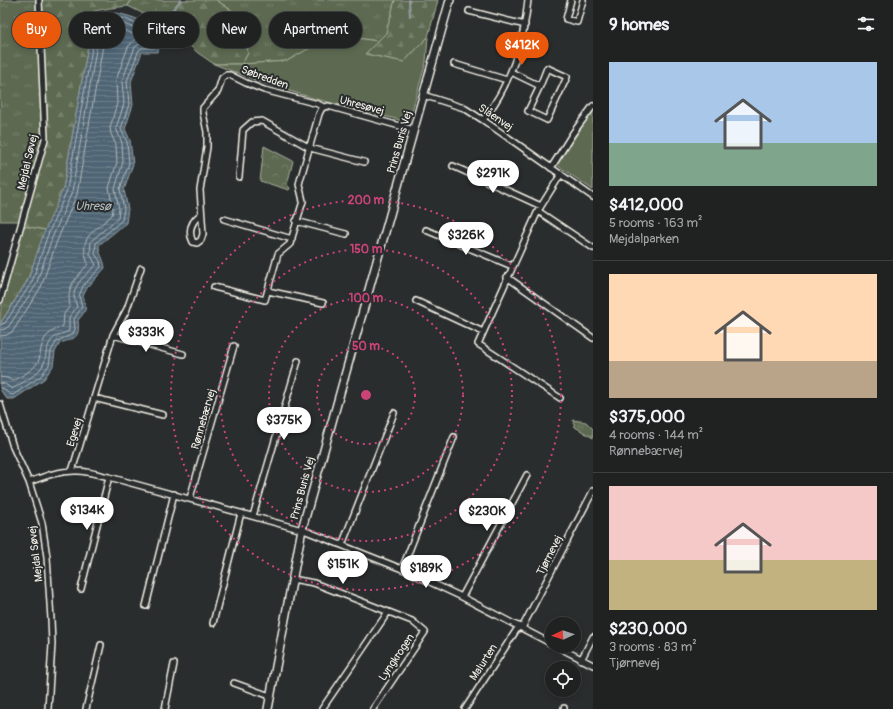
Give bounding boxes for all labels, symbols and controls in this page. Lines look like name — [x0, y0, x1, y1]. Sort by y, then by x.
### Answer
chip: Buy — [12, 12, 61, 48]
chip: Rent — [69, 12, 125, 48]
chip: Filters — [133, 12, 199, 48]
chip: New — [207, 12, 261, 48]
chip: Apartment — [269, 12, 362, 48]
icon: filters — [855, 13, 877, 35]
text: 9 homes — [609, 14, 669, 35]
pin: $412K — [494, 32, 550, 66]
text: $412K — [505, 37, 539, 53]
street label: Søbredden — [240, 63, 290, 92]
icon: home — [707, 88, 779, 160]
street label: Uhresøvej — [338, 93, 385, 118]
street label: Slåenvej — [476, 101, 516, 134]
street label: Prins Buris Vej — [384, 109, 415, 175]
street label: Mejdal Søvej — [15, 133, 40, 191]
pin: $291K — [465, 160, 521, 194]
text: $291K — [476, 165, 510, 181]
text: 200 m — [348, 193, 385, 208]
text: $412,000 — [609, 194, 683, 215]
water label: Uhresø — [75, 199, 112, 214]
text: 5 rooms · 163 m² — [609, 215, 703, 231]
pin: $326K — [438, 222, 494, 256]
text: $326K — [448, 227, 484, 243]
text: Mejdalparken — [609, 231, 679, 247]
text: 150 m — [350, 242, 383, 257]
text: 100 m — [349, 291, 384, 306]
icon: home — [707, 300, 779, 372]
pin: $333K — [118, 319, 174, 353]
text: $333K — [128, 324, 164, 340]
text: 50 m — [352, 339, 380, 354]
street label: Rønnebærvej — [189, 387, 218, 451]
centre of rings — [359, 388, 373, 402]
text: $375,000 — [609, 406, 685, 427]
pin: $375K — [256, 407, 312, 441]
text: $375K — [266, 412, 302, 428]
street label: Egevej — [64, 416, 85, 448]
text: 4 rooms · 144 m² — [609, 427, 703, 443]
text: Rønnebærvej — [609, 443, 683, 459]
street label: Prins Buris Vej — [288, 455, 317, 521]
pin: $134K — [59, 497, 115, 531]
pin: $230K — [459, 498, 515, 532]
text: $134K — [70, 502, 104, 518]
text: $230K — [468, 503, 506, 519]
icon: home — [707, 512, 779, 584]
street label: Mejdal Søvej — [26, 525, 45, 583]
street label: Tjørnevej — [534, 533, 565, 577]
pin: $151K — [315, 551, 371, 585]
pin: $189K — [398, 555, 454, 589]
text: $151K — [327, 556, 359, 572]
text: $189K — [409, 560, 443, 576]
north arrow — [545, 617, 581, 653]
map controls — [545, 617, 581, 697]
text: $230,000 — [609, 618, 687, 639]
street label: Lyngkrogen — [376, 631, 417, 683]
text: 3 rooms · 83 m² — [609, 639, 697, 655]
street label: Malurten — [467, 642, 500, 683]
text: Tjørnevej — [609, 655, 660, 671]
button: locate — [545, 661, 581, 697]

